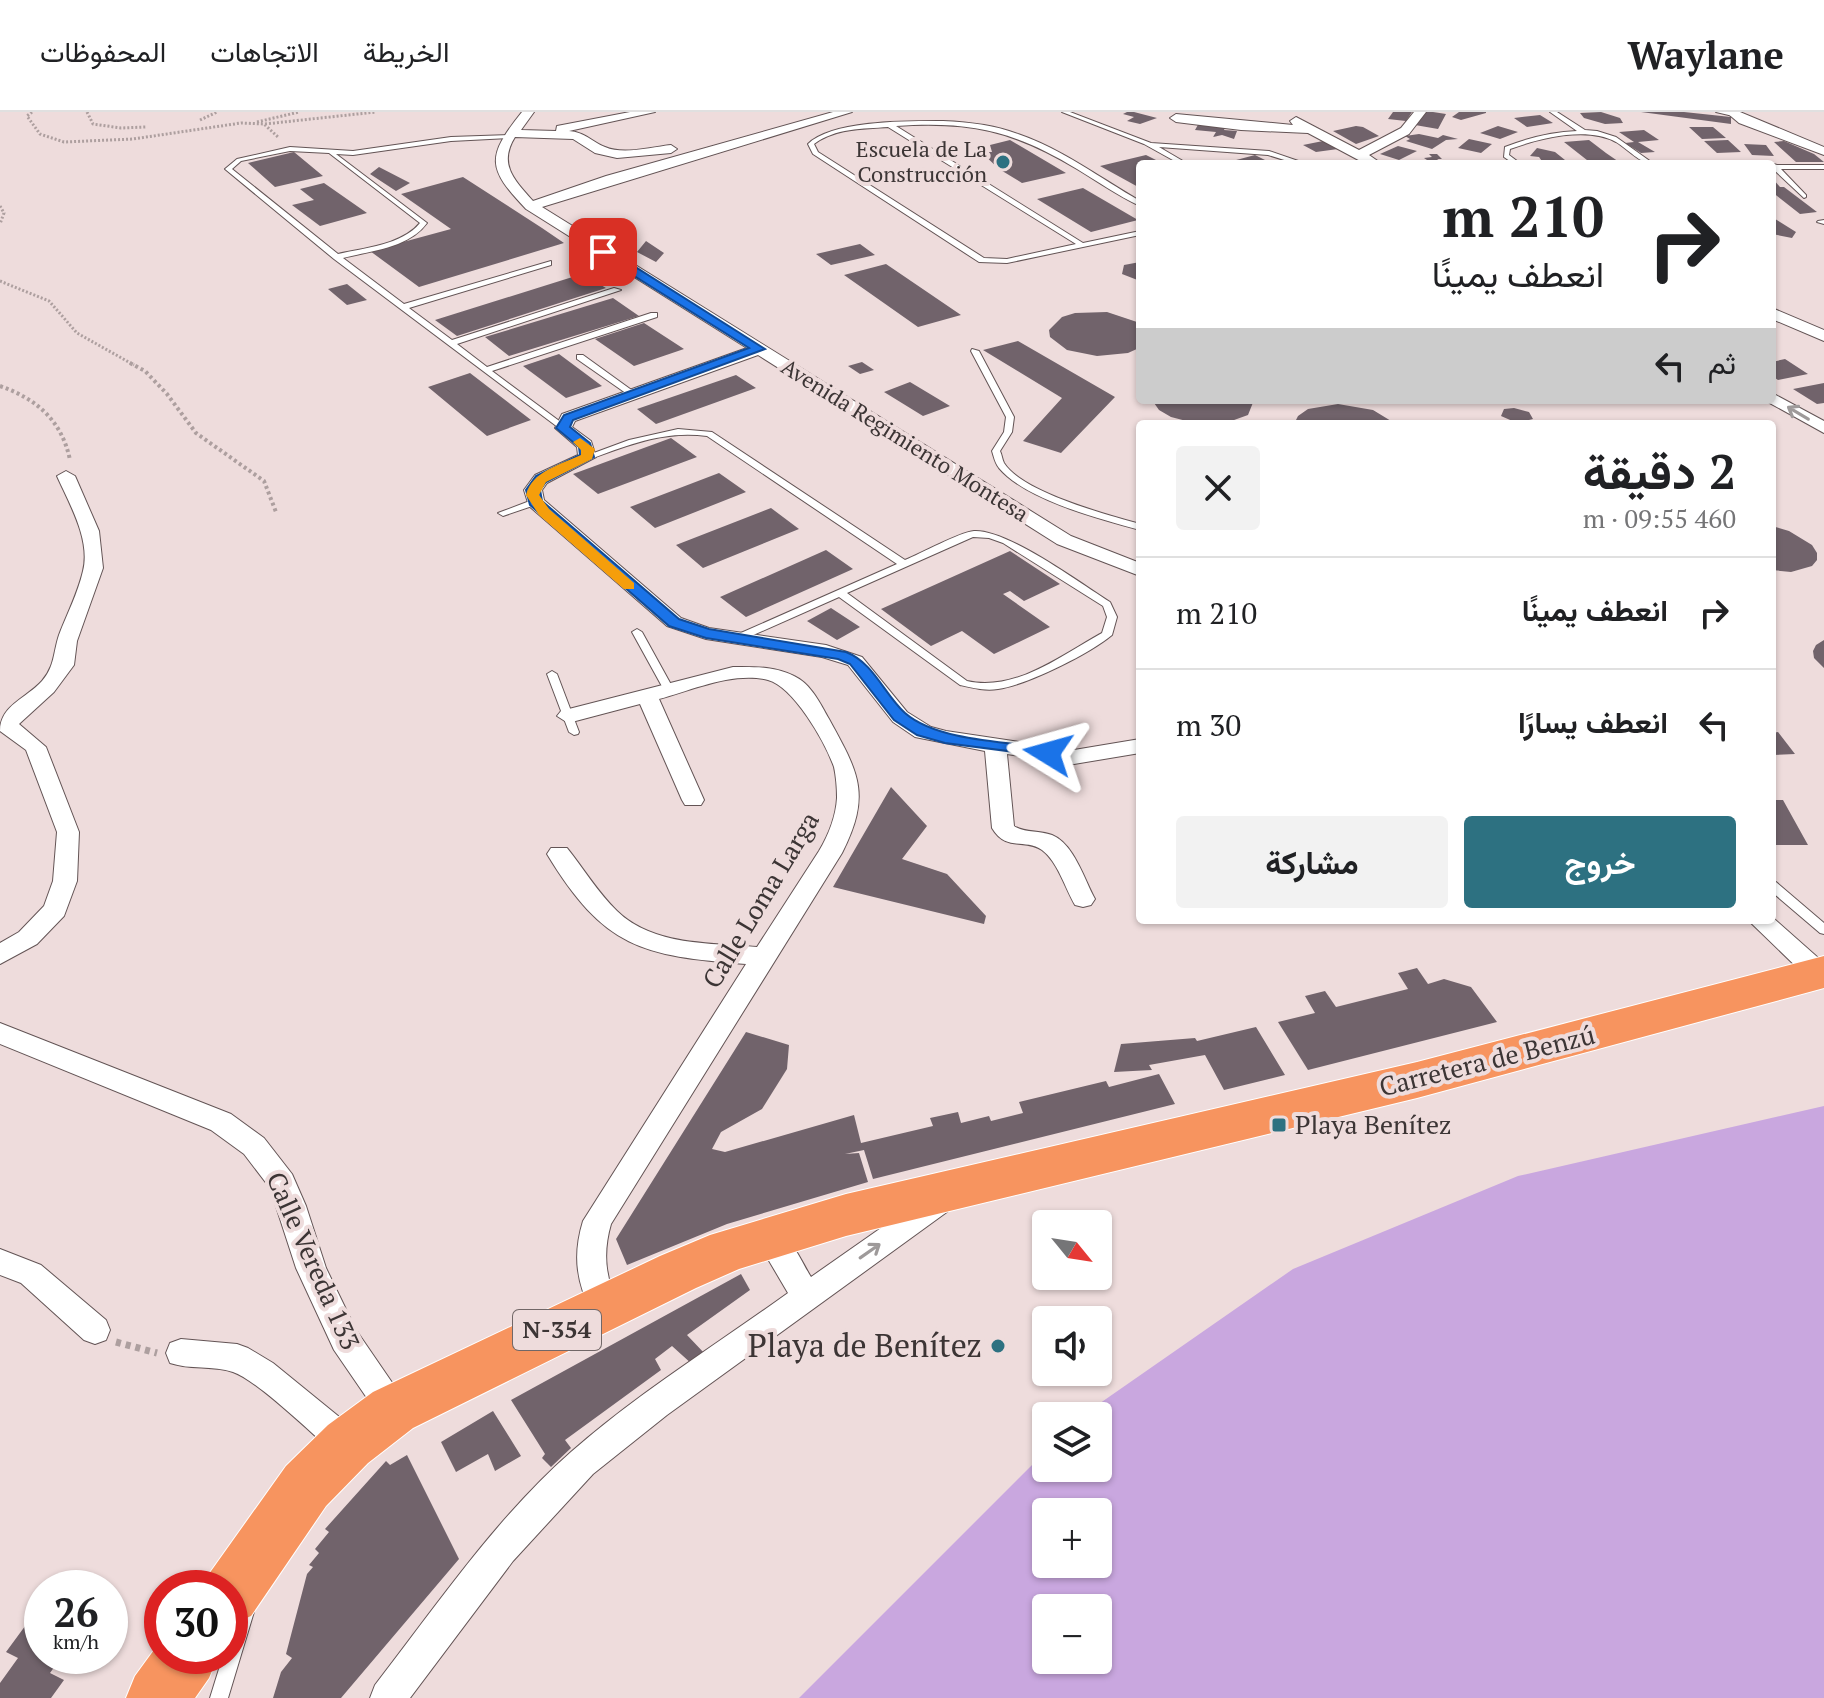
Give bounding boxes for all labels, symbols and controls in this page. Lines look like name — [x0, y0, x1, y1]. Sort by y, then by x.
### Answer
text: Waylane — [1628, 30, 1784, 80]
text: المحفوظات — [40, 33, 166, 70]
text: الاتجاهات — [210, 33, 319, 70]
text: الخريطة — [363, 33, 449, 70]
place label: Escuela de La Construcción — [856, 134, 987, 188]
marker: Escuela de La Construcción — [994, 153, 1012, 171]
text: 210 m — [1442, 179, 1604, 253]
icon: right — [1632, 192, 1736, 296]
pin — [569, 218, 637, 286]
icon: arrive — [581, 230, 625, 274]
text: انعطف يمينًا — [1432, 250, 1604, 297]
text: ثم — [1708, 343, 1736, 383]
icon: left — [1648, 344, 1692, 388]
street label: Avenida Regimiento Montesa — [776, 351, 1034, 528]
one-way arrow — [1787, 405, 1810, 421]
text: 2 دقيقة — [1583, 439, 1736, 503]
button: close — [1176, 446, 1260, 530]
text: 460 m · 09:55 — [1583, 501, 1736, 535]
text: انعطف يمينًا — [1522, 590, 1668, 630]
icon: right — [1692, 591, 1736, 635]
text: 210 m — [1176, 593, 1257, 633]
text: انعطف يسارًا — [1518, 702, 1668, 742]
icon: left — [1692, 703, 1736, 747]
text: 30 m — [1176, 705, 1241, 745]
position arrow — [1006, 711, 1090, 795]
street label: Calle Loma Larga — [694, 805, 826, 994]
button: مشاركة — [1176, 816, 1448, 908]
button: خروج — [1464, 816, 1736, 908]
street label: Carretera de Benzú — [1375, 1017, 1598, 1103]
place label: Playa Benítez — [1295, 1107, 1452, 1141]
marker: Playa Benítez — [1270, 1116, 1288, 1134]
street label: Calle Vereda 133 — [260, 1166, 368, 1355]
north arrow — [1032, 1210, 1112, 1290]
map controls — [1032, 1210, 1112, 1674]
one-way arrow — [859, 1243, 880, 1260]
button: sound — [1032, 1306, 1112, 1386]
road number: N-354 — [513, 1310, 601, 1350]
place label: Playa de Benítez — [748, 1324, 982, 1366]
marker: Playa de Benítez — [989, 1337, 1007, 1355]
button: layers — [1032, 1402, 1112, 1482]
button: + — [1032, 1498, 1112, 1578]
speed limit sign: 30 — [144, 1570, 248, 1674]
text: 26 — [53, 1585, 99, 1638]
button: − — [1032, 1594, 1112, 1674]
text: km/h — [53, 1628, 99, 1655]

